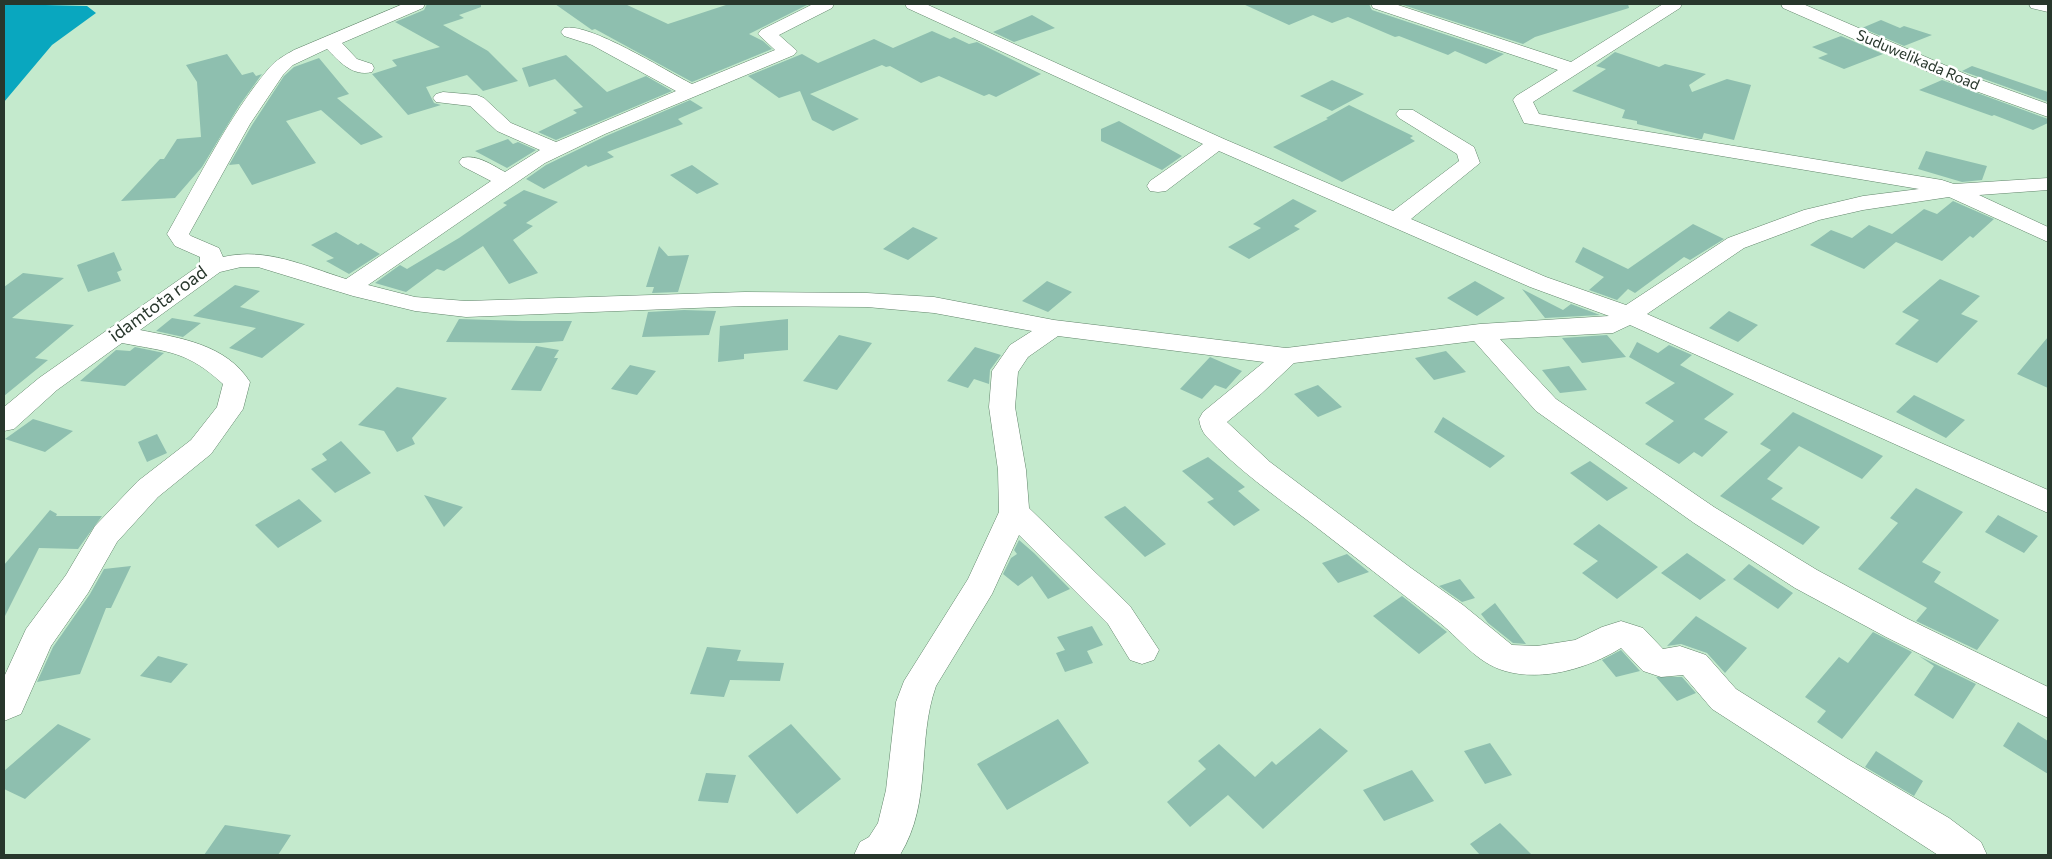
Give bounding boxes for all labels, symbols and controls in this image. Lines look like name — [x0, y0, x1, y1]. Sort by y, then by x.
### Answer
street label: Suduwelikada Road — [1854, 26, 1982, 94]
street label: idamtota road — [105, 261, 211, 347]

